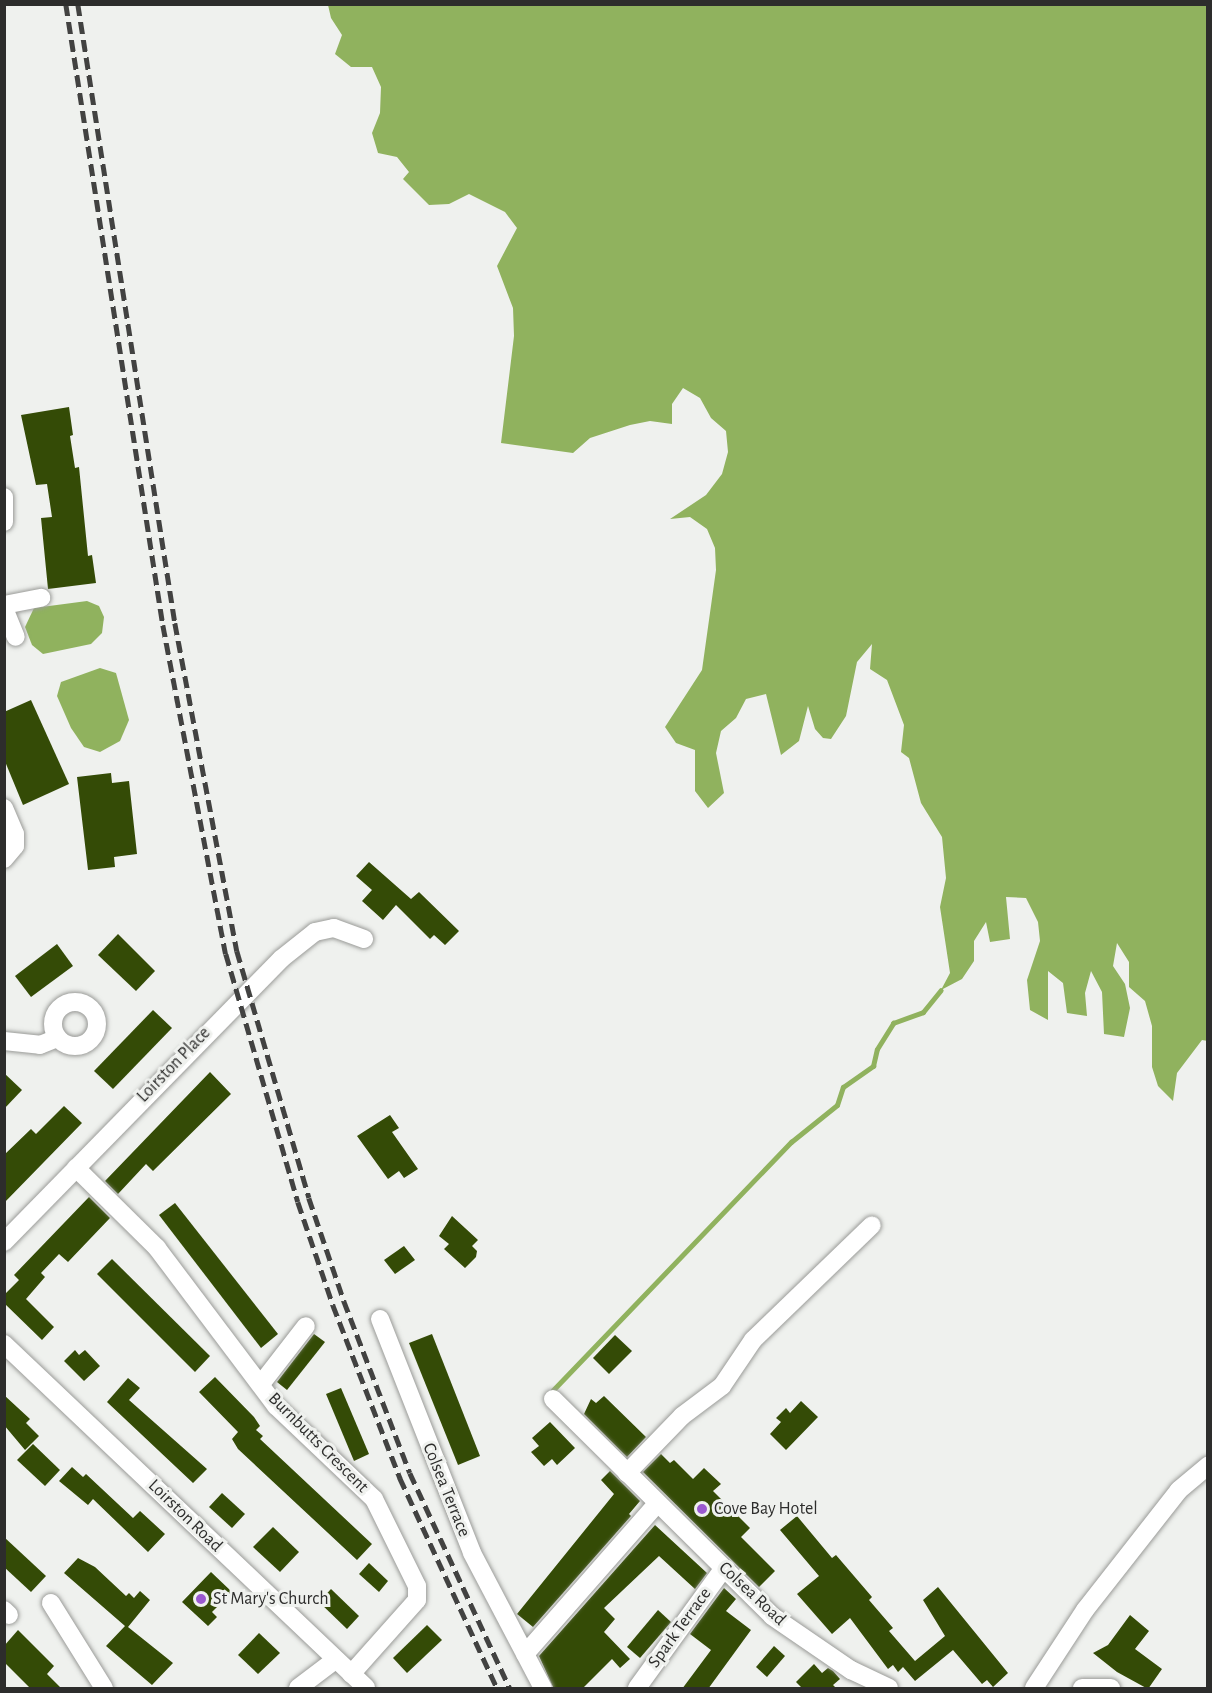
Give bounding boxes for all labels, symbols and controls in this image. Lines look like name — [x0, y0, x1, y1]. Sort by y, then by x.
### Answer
street label: Loirston Place — [133, 1023, 215, 1107]
street label: Burnbutts Crescent — [263, 1388, 373, 1498]
street label: Colsea Terrace — [417, 1440, 475, 1540]
street label: Loirston Road — [143, 1475, 227, 1557]
place label: Cove Bay Hotel — [714, 1498, 818, 1520]
marker: Cove Bay Hotel — [695, 1502, 709, 1516]
street label: Colsea Road — [714, 1557, 790, 1631]
street label: Spark Terrace — [644, 1584, 716, 1672]
place label: St Mary's Church — [213, 1588, 329, 1610]
marker: St Mary's Church — [194, 1592, 208, 1606]

